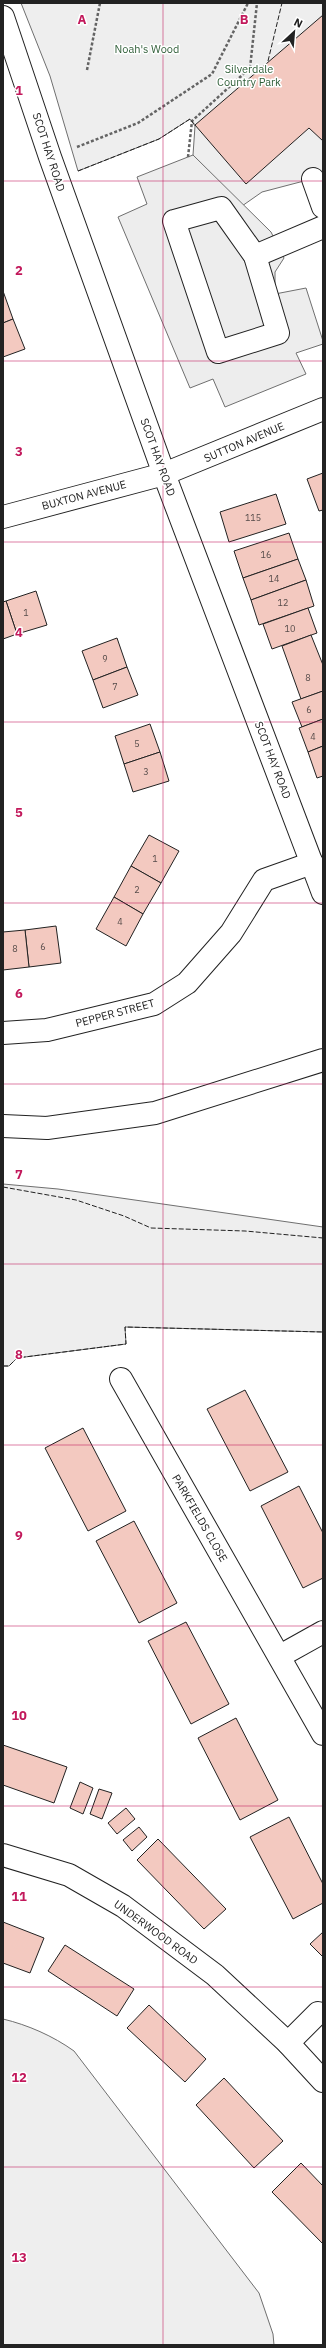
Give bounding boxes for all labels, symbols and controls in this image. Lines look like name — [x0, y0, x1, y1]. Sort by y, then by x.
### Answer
text: A — [78, 11, 87, 28]
text: B — [240, 11, 249, 28]
north arrow — [274, 12, 314, 52]
text: N — [292, 15, 305, 31]
park label: Noah's Wood — [115, 42, 179, 56]
park label: Silverdale Country Park — [217, 62, 281, 89]
text: 1 — [15, 82, 23, 99]
street label: SCOT HAY ROAD — [30, 111, 68, 193]
text: 2 — [15, 262, 23, 279]
street label: SCOT HAY ROAD — [137, 416, 179, 498]
street label: SUTTON AVENUE — [202, 419, 286, 465]
text: 3 — [15, 443, 23, 460]
street label: BUXTON AVENUE — [40, 477, 128, 513]
house number: 115 — [245, 512, 261, 523]
house number: 16 — [261, 549, 271, 560]
house number: 14 — [269, 573, 279, 584]
house number: 12 — [278, 597, 288, 608]
house number: 1 — [23, 607, 29, 618]
house number: 10 — [285, 623, 295, 634]
text: 4 — [15, 624, 23, 641]
house number: 9 — [102, 653, 108, 664]
house number: 8 — [305, 672, 311, 683]
house number: 7 — [112, 681, 118, 692]
house number: 6 — [306, 704, 312, 715]
street label: SCOT HAY ROAD — [252, 719, 294, 801]
house number: 4 — [310, 731, 316, 742]
house number: 5 — [134, 738, 140, 749]
house number: 3 — [143, 766, 149, 777]
text: 5 — [15, 804, 23, 821]
house number: 1 — [152, 853, 158, 864]
house number: 2 — [134, 884, 140, 895]
house number: 4 — [117, 916, 123, 927]
house number: 6 — [40, 941, 46, 952]
house number: 8 — [12, 943, 18, 954]
text: 6 — [15, 985, 23, 1002]
street label: PEPPER STREET — [74, 996, 157, 1030]
text: 7 — [15, 1166, 23, 1183]
text: 8 — [15, 1346, 23, 1363]
street label: PARKFIELDS CLOSE — [169, 1472, 231, 1564]
text: 9 — [15, 1527, 23, 1544]
text: 10 — [11, 1707, 27, 1724]
text: 11 — [11, 1888, 27, 1905]
street label: UNDERWOOD ROAD — [111, 1897, 201, 1967]
text: 12 — [11, 2069, 27, 2086]
text: 13 — [11, 2249, 27, 2266]

